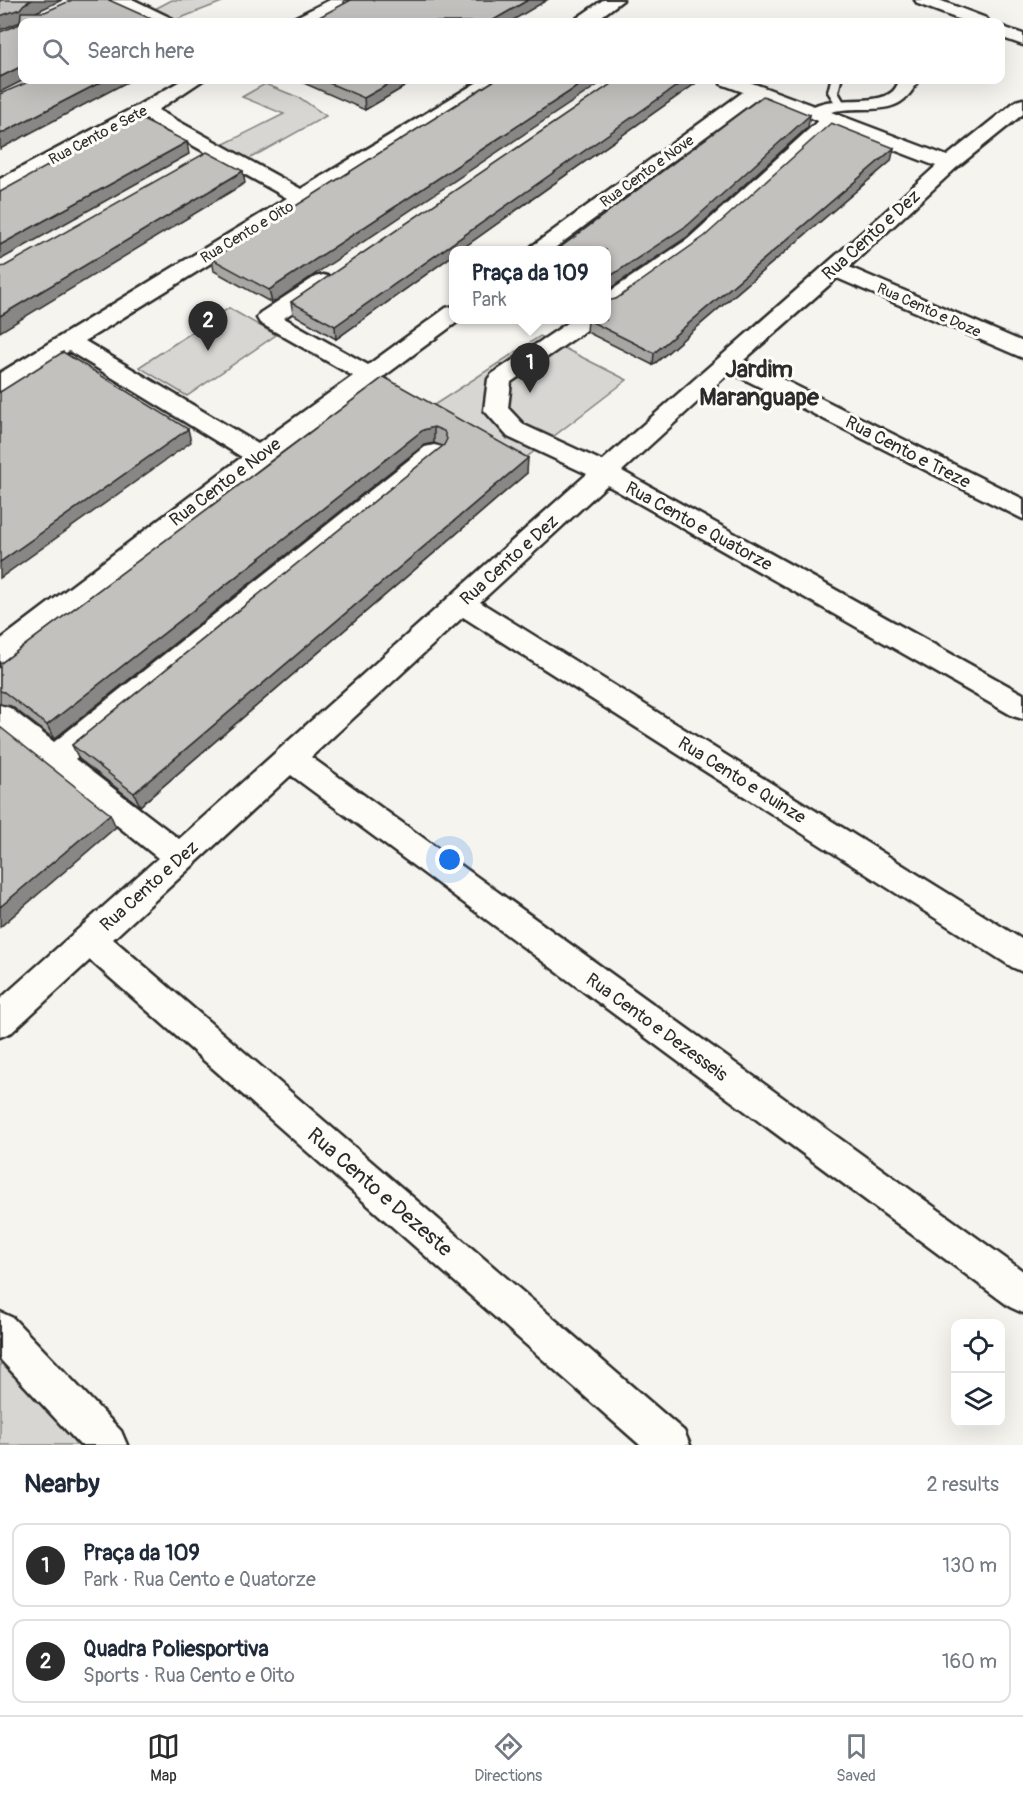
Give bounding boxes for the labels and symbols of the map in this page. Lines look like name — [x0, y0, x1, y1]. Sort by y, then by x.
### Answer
street label: Rua Cento e Sete — [46, 101, 151, 169]
street label: Rua Cento e Nove — [597, 131, 698, 212]
street label: Rua Cento e Dez — [817, 185, 925, 286]
street label: Rua Cento e Oito — [197, 197, 297, 268]
street label: Rua Cento e Doze — [874, 279, 984, 342]
pin: 2 — [188, 302, 228, 351]
pin: 1 — [510, 344, 550, 393]
district label: Jardim Maranguape — [699, 355, 820, 412]
street label: Rua Cento e Treze — [841, 411, 974, 494]
street label: Rua Cento e Nove — [165, 433, 286, 532]
street label: Rua Cento e Quatorze — [621, 477, 776, 576]
street label: Rua Cento e Dez — [455, 510, 563, 611]
street label: Rua Cento e Quinze — [674, 732, 810, 829]
street label: Rua Cento e Dez — [95, 836, 203, 937]
your location — [435, 845, 464, 874]
street label: Rua Cento e Dezesseis — [581, 968, 732, 1087]
street label: Rua Cento e Dezeste — [301, 1122, 458, 1263]

